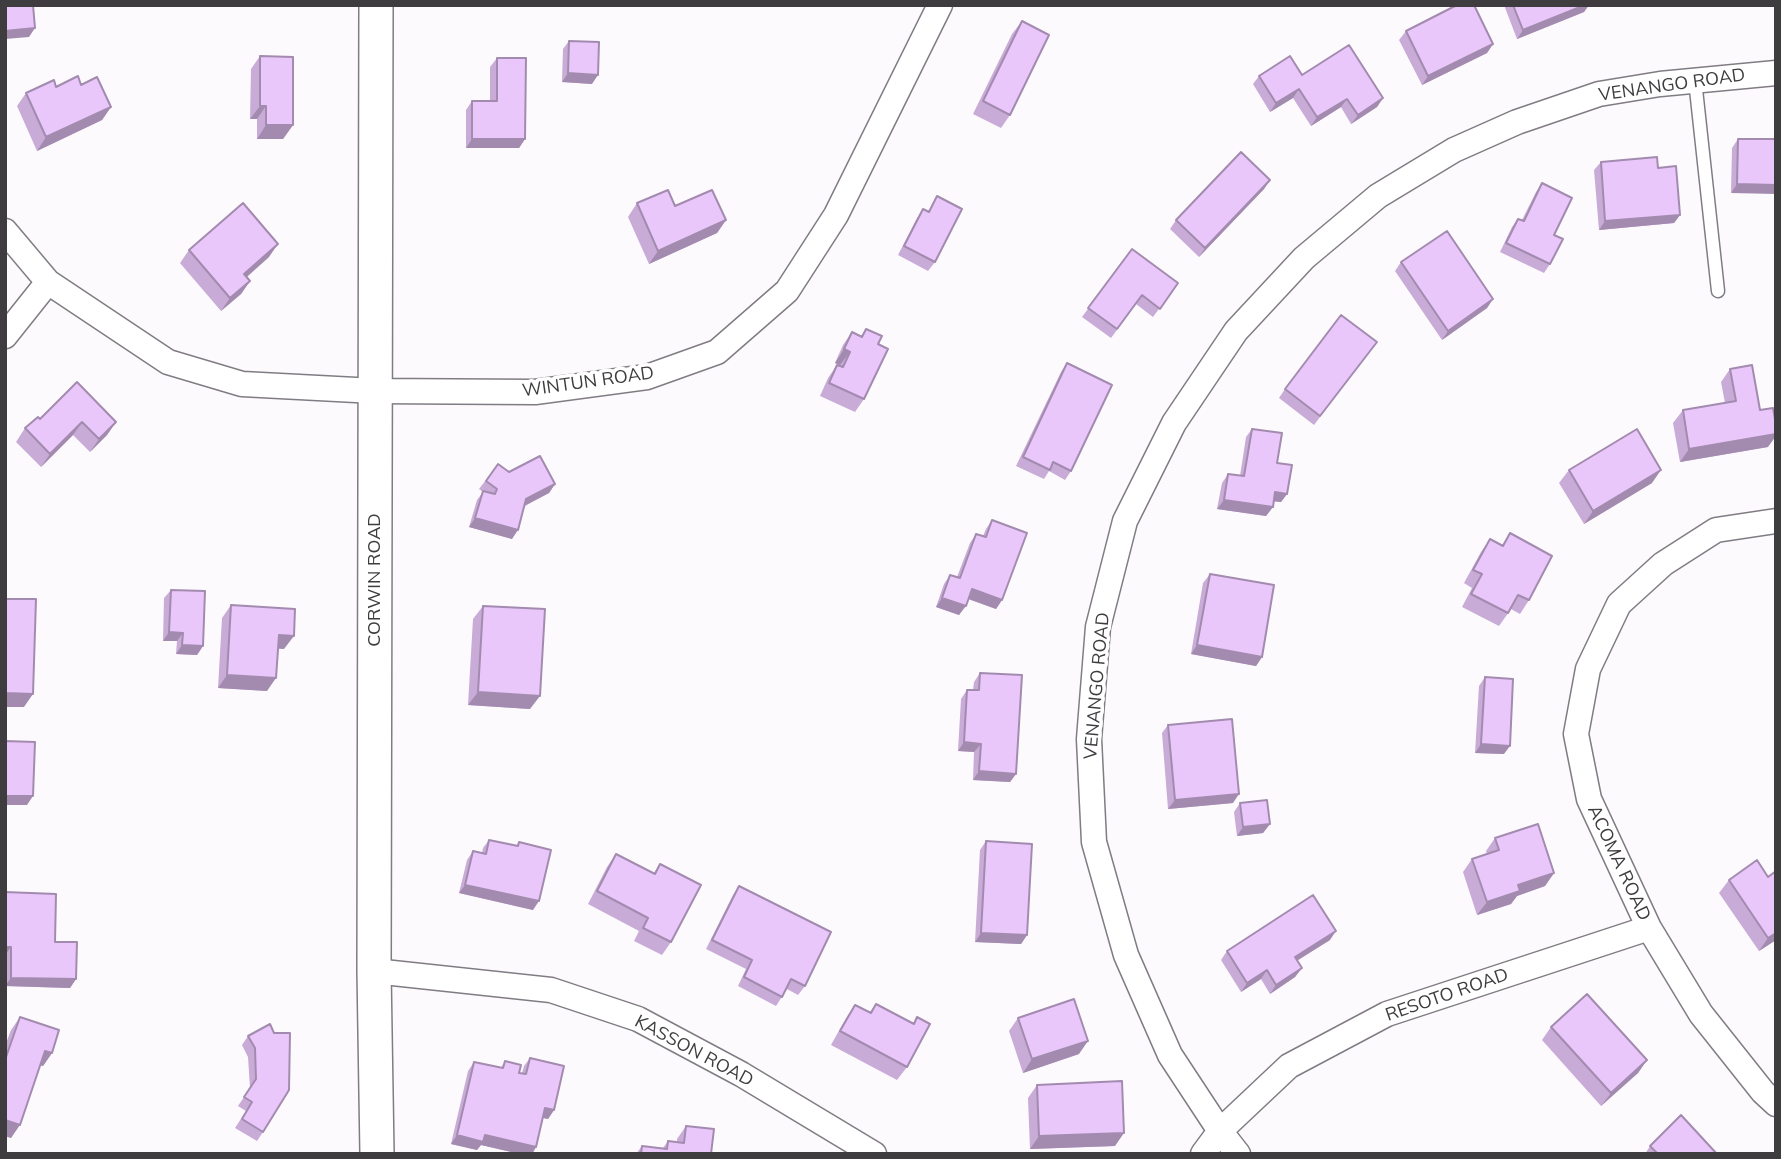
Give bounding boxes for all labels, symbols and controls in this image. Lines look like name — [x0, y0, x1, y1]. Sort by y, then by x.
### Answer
street label: VENANGO ROAD — [1597, 64, 1747, 106]
street label: WINTUN ROAD — [521, 362, 655, 402]
street label: CORWIN ROAD — [364, 513, 386, 647]
street label: VENANGO ROAD — [1080, 611, 1114, 761]
street label: ACOMA ROAD — [1583, 802, 1655, 924]
street label: RESOTO ROAD — [1383, 964, 1511, 1026]
street label: KASSON ROAD — [631, 1011, 757, 1091]

